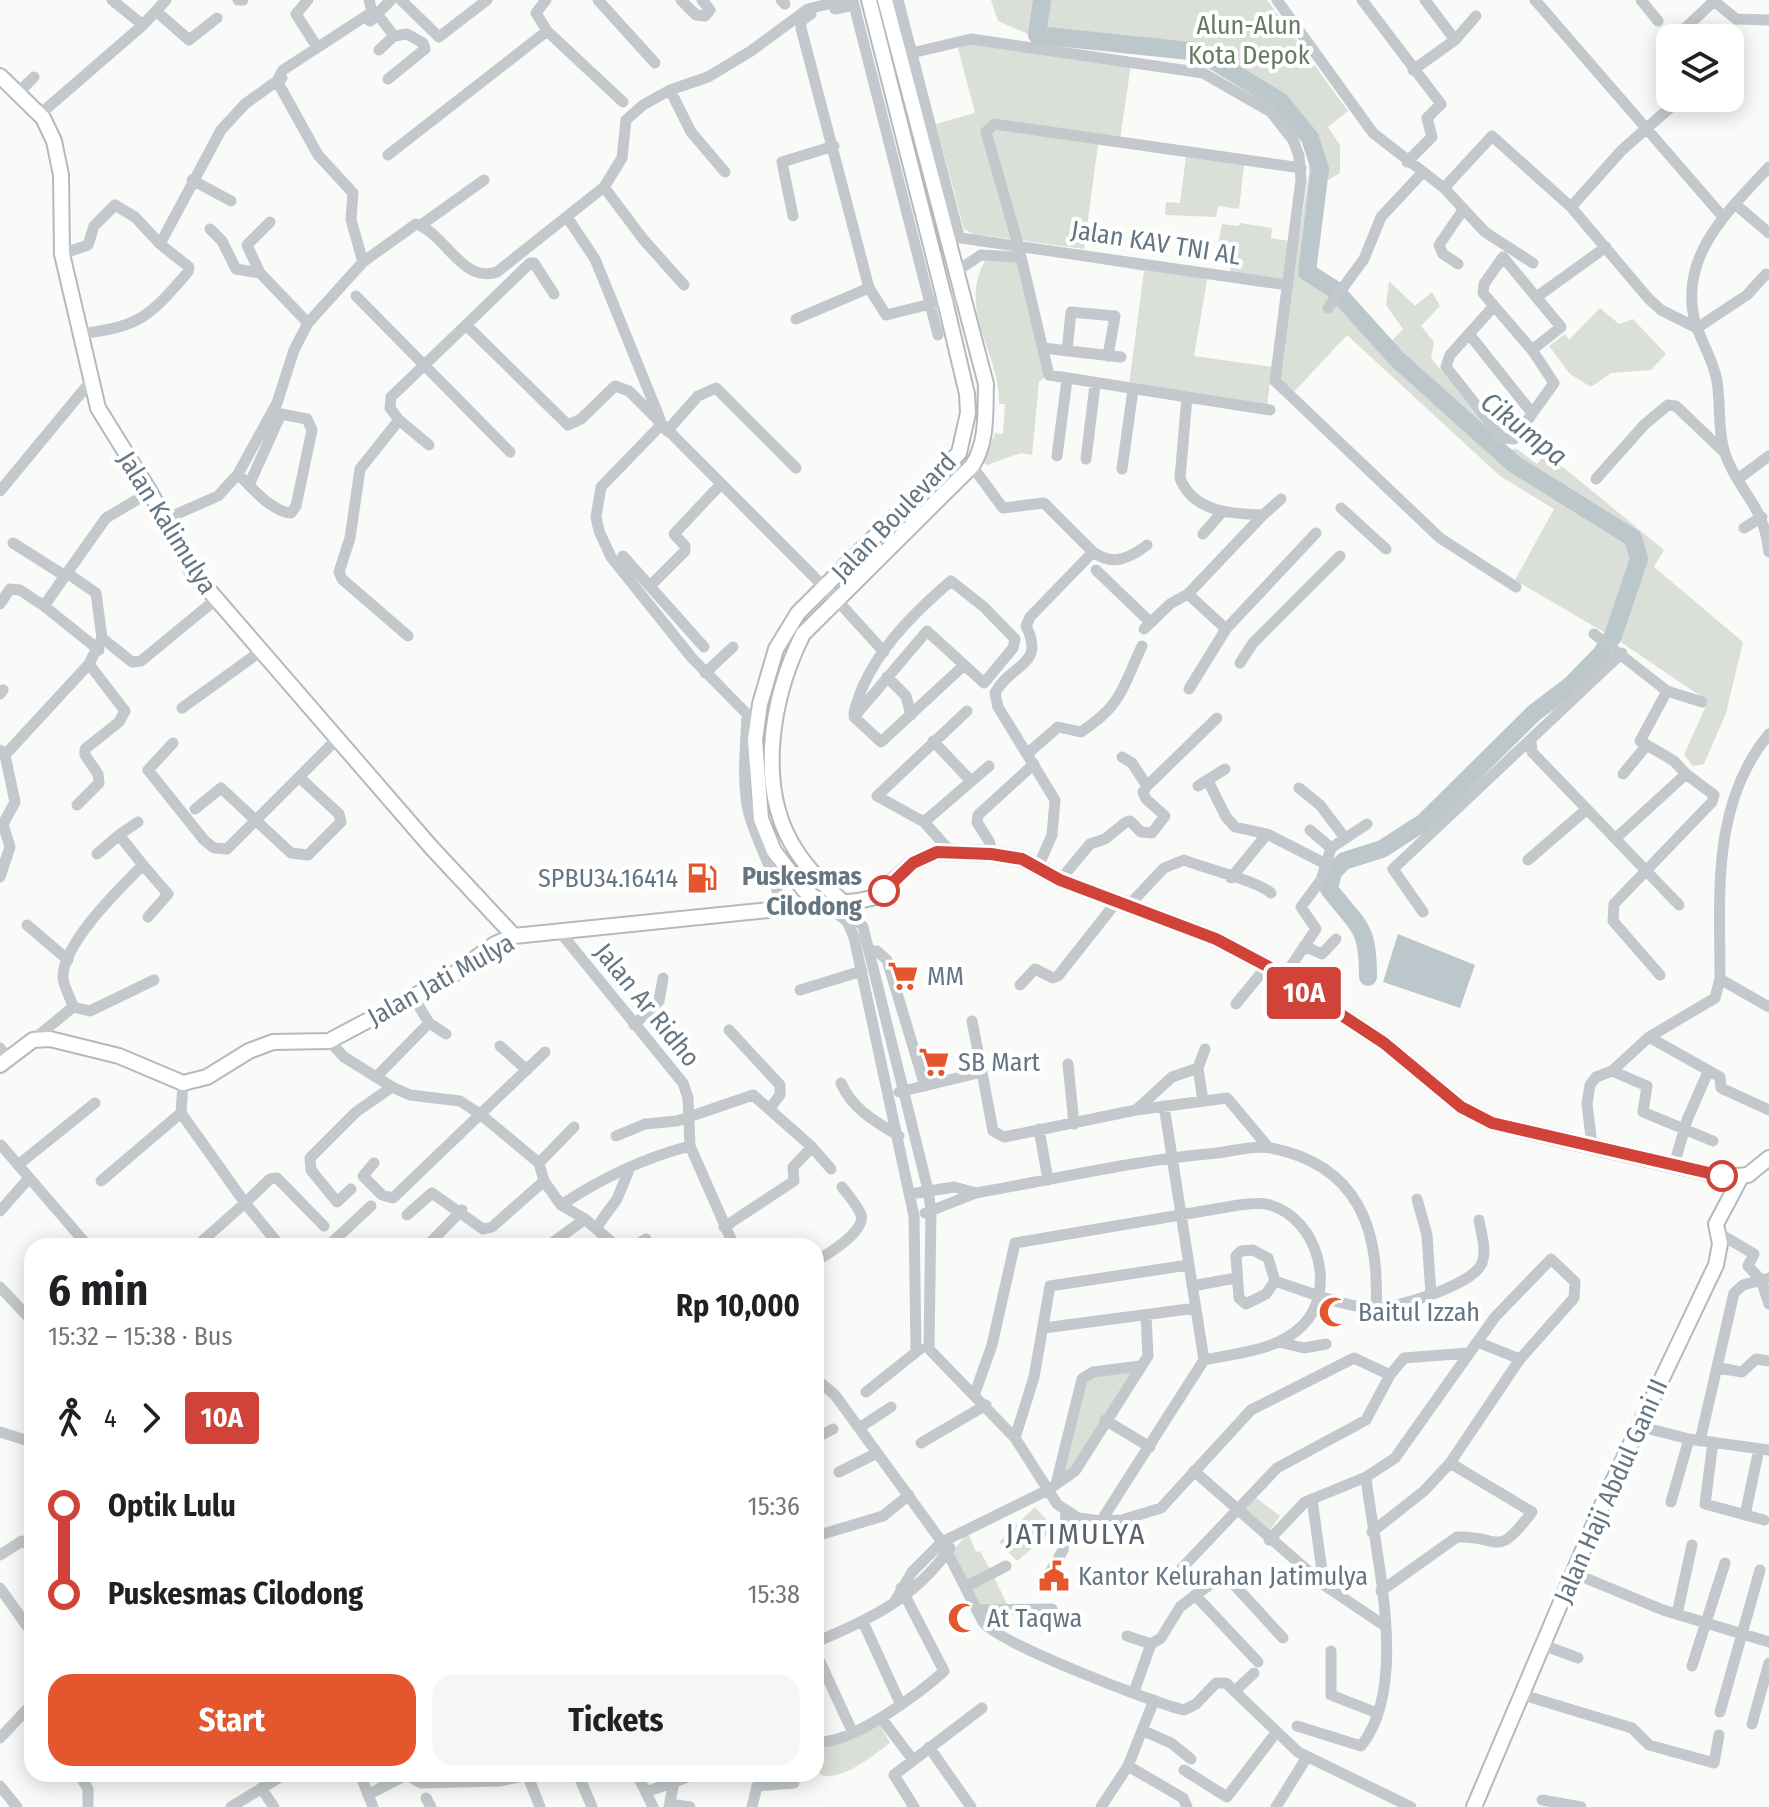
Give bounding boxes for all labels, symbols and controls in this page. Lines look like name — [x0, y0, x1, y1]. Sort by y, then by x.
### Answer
park label: Alun-Alun Kota Depok — [1188, 10, 1311, 71]
map controls — [1656, 24, 1744, 112]
button: layers — [1656, 24, 1744, 112]
street label: Jalan KAV TNI AL — [1069, 214, 1243, 272]
water label: Cikumpa — [1474, 385, 1574, 473]
street label: Jalan Kalimulya — [111, 446, 223, 600]
street label: Jalan Boulevard — [825, 447, 963, 587]
fuel station icon: SPBU34.16414 — [685, 861, 719, 895]
place label: Puskesmas Cilodong — [742, 861, 862, 922]
place label: SPBU34.16414 — [538, 863, 678, 894]
marker: Puskesmas Cilodong — [869, 876, 899, 906]
street label: Jalan Jati Mulya — [362, 927, 520, 1033]
street label: Jalan Ar Ridho — [588, 937, 706, 1073]
supermarket icon: MM — [886, 959, 920, 993]
place label: MM — [927, 961, 964, 992]
line badge: 10A — [1258, 967, 1350, 1019]
text: 10A — [1283, 976, 1325, 1009]
supermarket icon: SB Mart — [917, 1045, 951, 1079]
place label: SB Mart — [958, 1047, 1041, 1078]
unlabelled marker — [1707, 1161, 1737, 1191]
text: 6 min — [48, 1264, 148, 1317]
text: Rp 10,000 — [676, 1288, 800, 1324]
mosque icon: Baitul Izzah — [1317, 1295, 1351, 1329]
place label: Baitul Izzah — [1358, 1297, 1480, 1328]
text: 15:32 – 15:38 · Bus — [48, 1321, 233, 1352]
street label: Jalan Haji Abdul Gani II — [1548, 1374, 1674, 1608]
icon: walk — [48, 1396, 92, 1440]
icon: forward — [129, 1396, 173, 1440]
text: 10A — [201, 1401, 243, 1434]
text: 4 — [104, 1403, 117, 1434]
text: Optik Lulu — [108, 1488, 236, 1524]
text: 15:36 — [748, 1491, 800, 1522]
district label: JATIMULYA — [1005, 1516, 1147, 1552]
public building icon: Kantor Kelurahan Jatimulya — [1037, 1559, 1071, 1593]
place label: Kantor Kelurahan Jatimulya — [1078, 1561, 1368, 1592]
text: Puskesmas Cilodong — [108, 1576, 363, 1612]
text: 15:38 — [747, 1579, 800, 1610]
mosque icon: At Taqwa — [946, 1601, 980, 1635]
place label: At Taqwa — [987, 1603, 1082, 1634]
button: Start — [48, 1674, 416, 1766]
button: Tickets — [432, 1674, 800, 1766]

